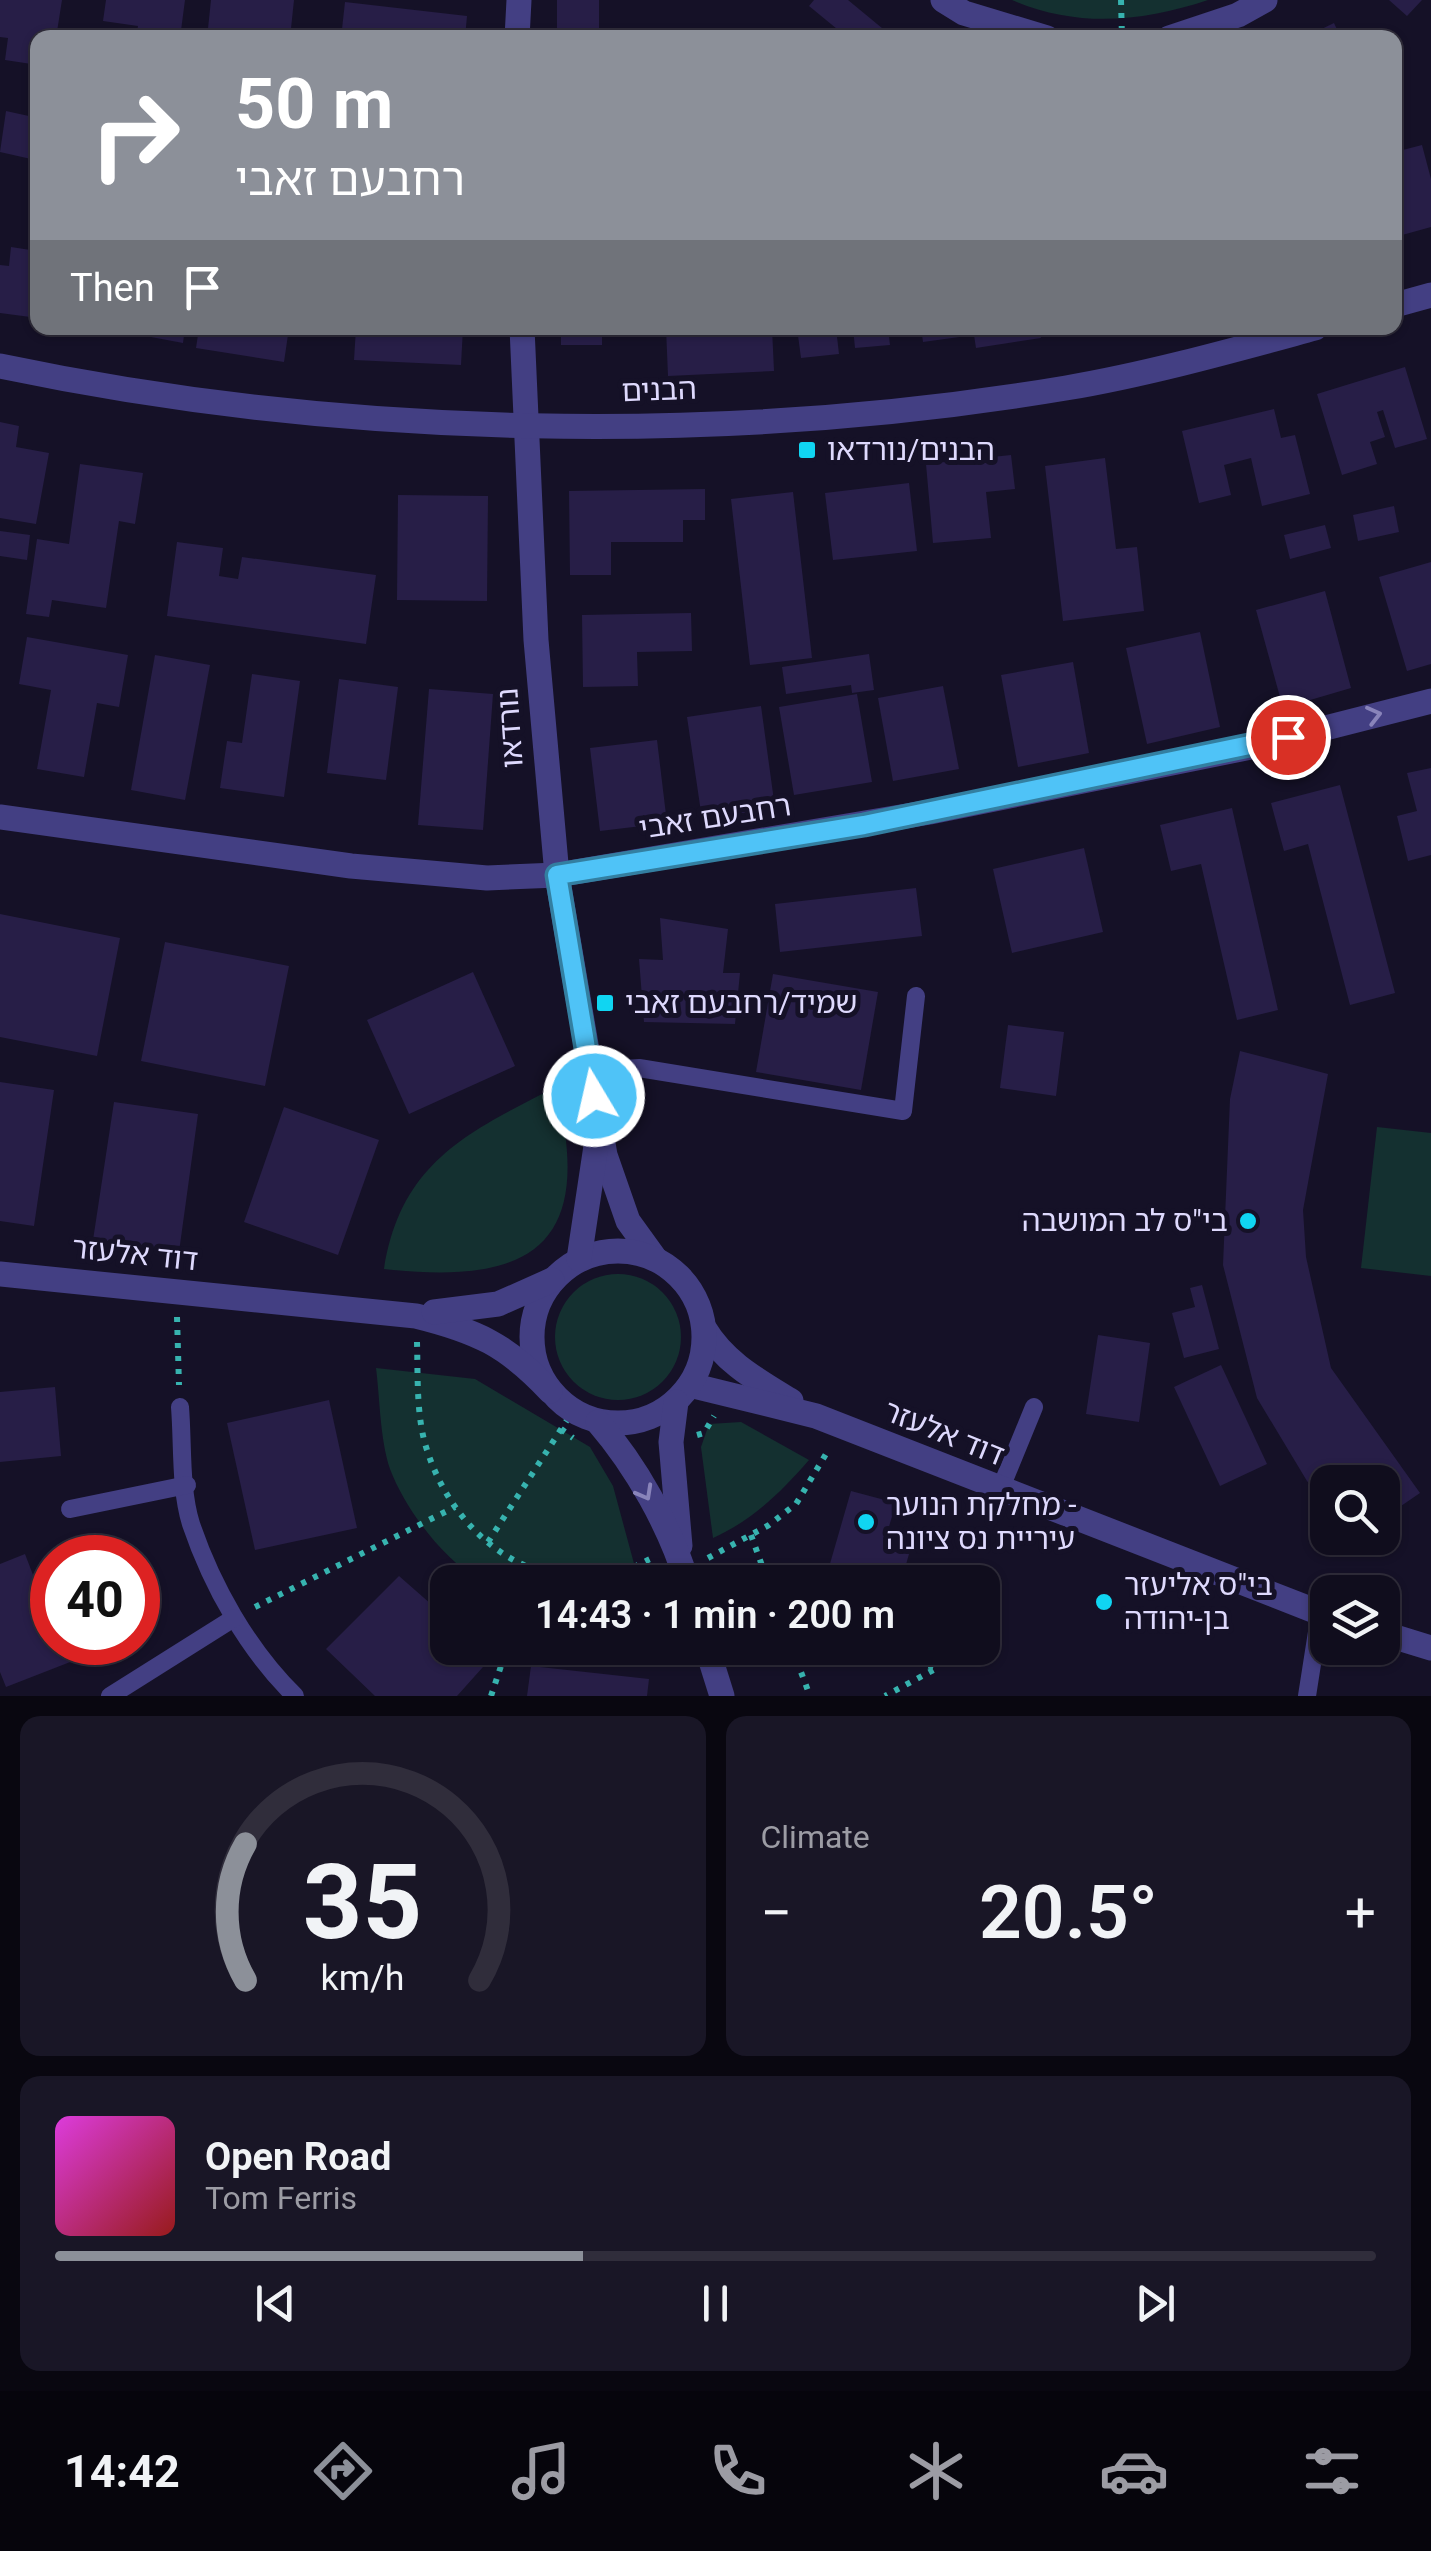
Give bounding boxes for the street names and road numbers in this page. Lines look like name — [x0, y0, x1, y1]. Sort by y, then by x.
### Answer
street label: הבנים — [621, 371, 697, 408]
street label: נורדאו — [489, 687, 530, 769]
street label: רחבעם זאבי — [636, 787, 793, 846]
street label: דוד אלעזר — [70, 1229, 200, 1278]
street label: דוד אלעזר — [879, 1393, 1010, 1473]

